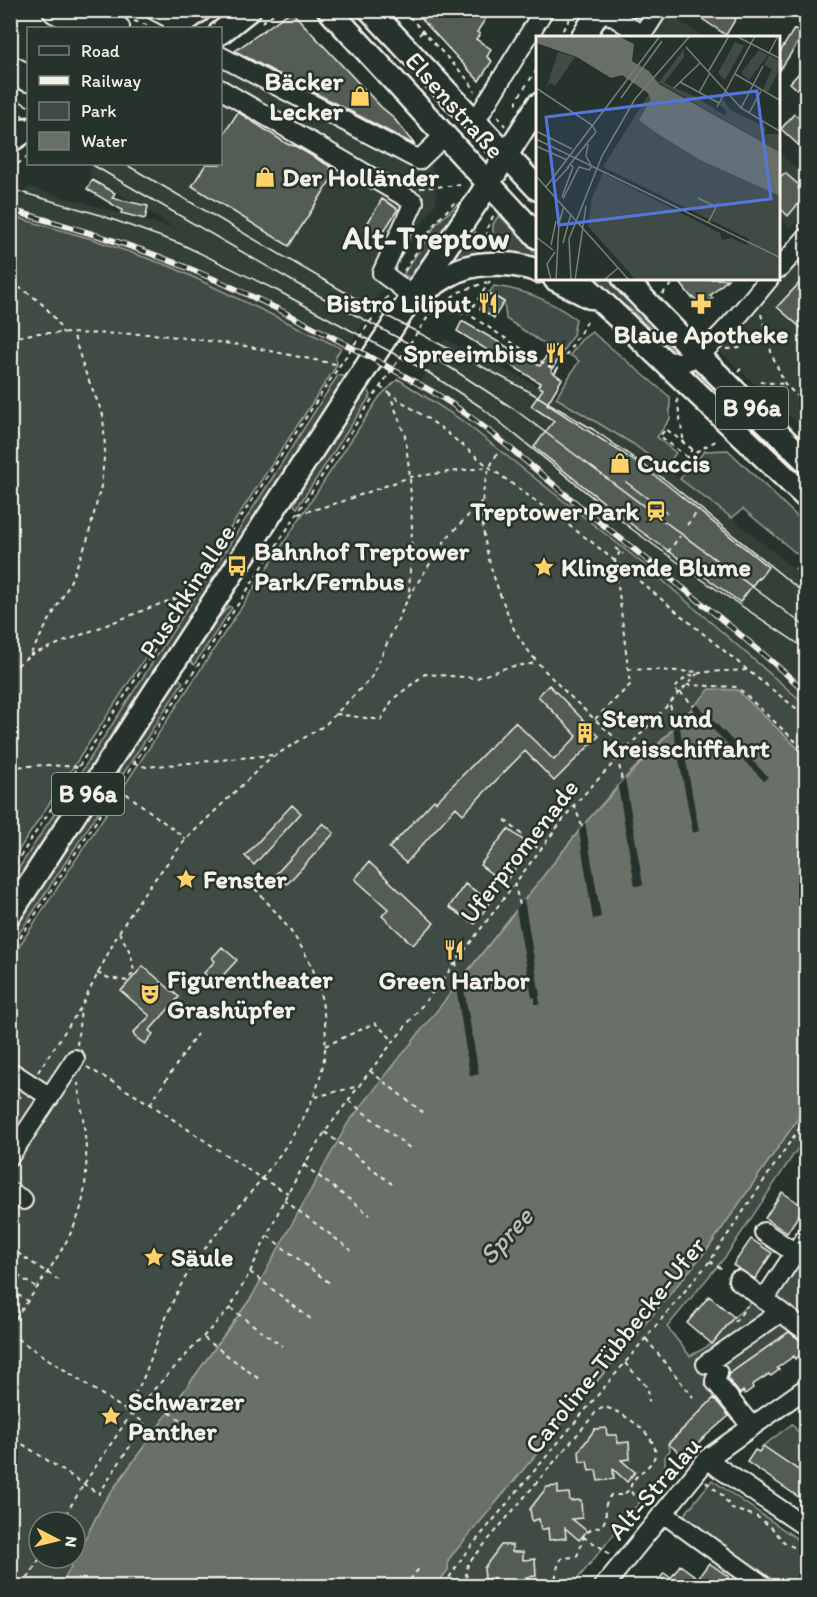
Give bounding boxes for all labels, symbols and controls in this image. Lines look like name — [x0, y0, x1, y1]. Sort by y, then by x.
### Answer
legend — [27, 27, 222, 165]
inset map — [536, 36, 781, 280]
text: Road — [81, 40, 120, 62]
street label: Elsenstraße — [399, 45, 511, 165]
place label: Bäcker Lecker — [264, 65, 344, 127]
text: Railway — [81, 70, 142, 92]
shop icon: Bäcker Lecker — [348, 84, 372, 108]
text: Park — [81, 100, 116, 122]
text: Water — [81, 130, 127, 152]
place label: Der Holländer — [282, 161, 439, 193]
shop icon: Der Holländer — [253, 165, 277, 189]
district label: Alt-Treptow — [341, 219, 510, 257]
place label: Bistro Liliput — [326, 287, 471, 319]
restaurant icon: Bistro Liliput — [476, 291, 500, 315]
pharmacy icon: Blaue Apotheke — [689, 292, 713, 316]
place label: Blaue Apotheke — [614, 318, 788, 350]
place label: Spreeimbiss — [403, 337, 538, 369]
restaurant icon: Spreeimbiss — [543, 341, 567, 365]
road number: B 96a — [716, 387, 788, 429]
place label: Cuccis — [637, 447, 711, 479]
shop icon: Cuccis — [608, 451, 632, 475]
place label: Treptower Park — [470, 495, 640, 527]
station icon: Treptower Park — [644, 499, 668, 523]
street label: Puschkinallee — [132, 518, 242, 664]
place label: Bahnhof Treptower Park/Fernbus — [254, 535, 470, 597]
place label: Klingende Blume — [561, 551, 751, 583]
bus stop icon: Bahnhof Treptower Park/Fernbus — [225, 554, 249, 578]
place icon: Klingende Blume — [532, 555, 556, 579]
place label: Stern und Kreisschiffahrt — [602, 702, 770, 764]
building icon: Stern und Kreisschiffahrt — [573, 721, 597, 745]
street label: Uferpromenade — [453, 772, 585, 930]
road number: B 96a — [52, 773, 124, 815]
place label: Fenster — [203, 863, 287, 895]
place icon: Fenster — [174, 867, 198, 891]
restaurant icon: Green Harbor — [442, 938, 466, 962]
place label: Figurentheater Grashüpfer — [167, 963, 333, 1025]
place label: Green Harbor — [378, 964, 531, 996]
theatre icon: Figurentheater Grashüpfer — [138, 982, 162, 1006]
water label: Spree — [472, 1199, 541, 1271]
street label: Caroline-Tübbecke-Ufer — [518, 1229, 713, 1460]
place label: Säule — [171, 1241, 233, 1273]
place icon: Säule — [142, 1245, 166, 1269]
place label: Schwarzer Panther — [128, 1385, 245, 1447]
place icon: Schwarzer Panther — [99, 1404, 123, 1428]
street label: Alt-Stralau — [600, 1430, 708, 1546]
north arrow — [27, 1510, 87, 1570]
text: N — [61, 1535, 81, 1548]

